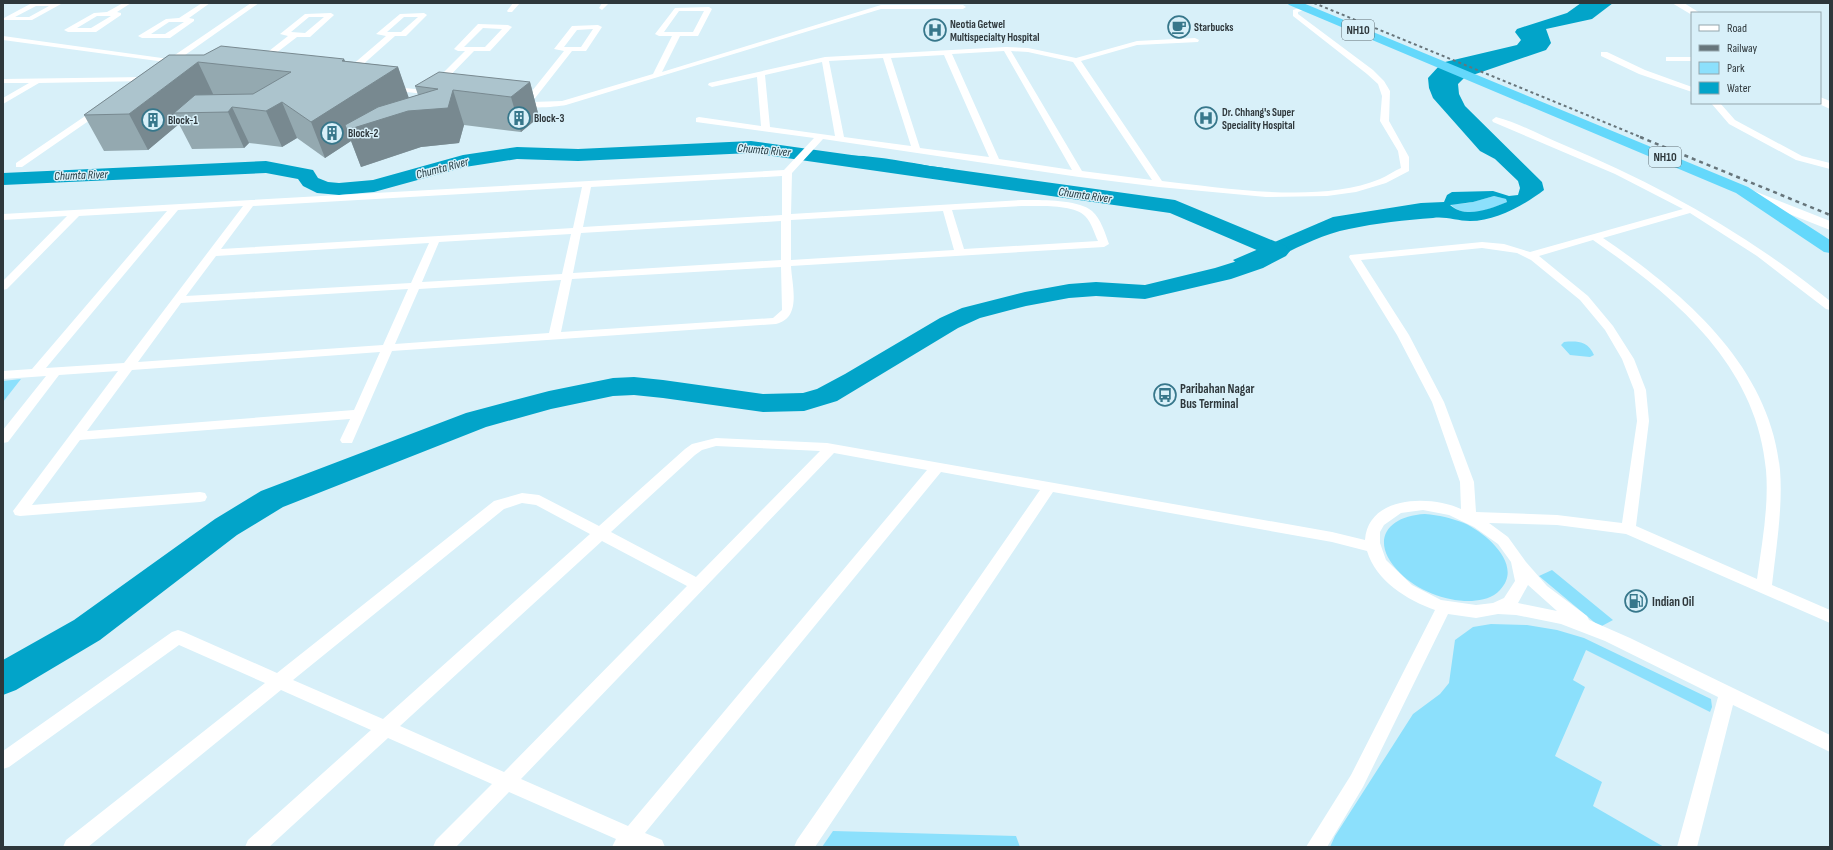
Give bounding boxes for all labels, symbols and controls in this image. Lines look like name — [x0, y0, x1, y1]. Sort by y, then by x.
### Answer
legend — [1691, 12, 1821, 104]
cafe icon: Starbucks — [1166, 14, 1192, 40]
hospital icon: Neotia Getwel Multispecialty Hospital — [922, 17, 948, 43]
place label: Neotia Getwel Multispecialty Hospital — [950, 18, 1039, 44]
road number: NH10 — [1342, 20, 1374, 40]
place label: Starbucks — [1194, 21, 1233, 34]
text: Road — [1727, 21, 1747, 36]
text: Railway — [1727, 41, 1758, 56]
text: Park — [1727, 61, 1745, 76]
text: Water — [1727, 81, 1751, 96]
building icon: Block-3 — [506, 105, 532, 131]
hospital icon: Dr. Chhang's Super Speciality Hospital — [1193, 105, 1219, 131]
place label: Dr. Chhang's Super Speciality Hospital — [1222, 106, 1295, 132]
building icon: Block-1 — [140, 107, 166, 133]
place label: Block-3 — [534, 112, 565, 125]
place label: Block-1 — [168, 114, 199, 127]
building icon: Block-2 — [319, 120, 345, 146]
place label: Block-2 — [348, 127, 379, 140]
water label: Chumta River — [737, 141, 792, 160]
road number: NH10 — [1649, 147, 1681, 167]
water label: Chumta River — [414, 154, 471, 183]
water label: Chumta River — [54, 167, 109, 184]
water label: Chumta River — [1057, 184, 1113, 207]
place label: Paribahan Nagar Bus Terminal — [1180, 381, 1255, 412]
bus stop icon: Paribahan Nagar Bus Terminal — [1152, 382, 1178, 408]
fuel station icon: Indian Oil — [1623, 588, 1649, 614]
place label: Indian Oil — [1652, 594, 1695, 610]

